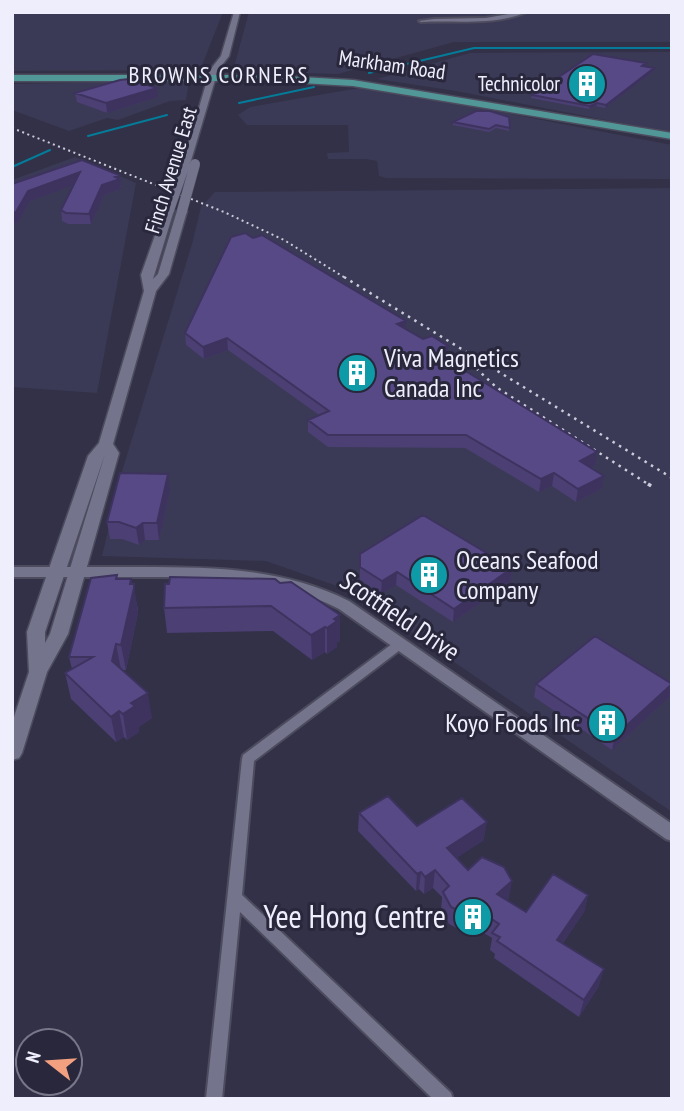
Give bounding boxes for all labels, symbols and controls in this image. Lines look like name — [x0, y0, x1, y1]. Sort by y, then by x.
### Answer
street label: Markham Road — [337, 44, 447, 85]
district label: BROWNS CORNERS — [129, 60, 309, 89]
building icon: Technicolor — [566, 63, 608, 105]
place label: Technicolor — [478, 70, 560, 97]
street label: Finch Avenue East — [138, 103, 203, 236]
place label: Viva Magnetics Canada Inc — [383, 341, 519, 404]
building icon: Viva Magnetics Canada Inc — [336, 352, 378, 394]
place label: Oceans Seafood Company — [456, 543, 598, 606]
building icon: Oceans Seafood Company — [408, 554, 450, 596]
street label: Scottfield Drive — [334, 563, 467, 668]
building icon: Koyo Foods Inc — [586, 702, 628, 744]
place label: Koyo Foods Inc — [445, 706, 580, 739]
place label: Yee Hong Centre — [263, 895, 446, 937]
building icon: Yee Hong Centre — [452, 896, 494, 938]
north arrow — [14, 1027, 84, 1097]
text: N — [20, 1049, 46, 1065]

